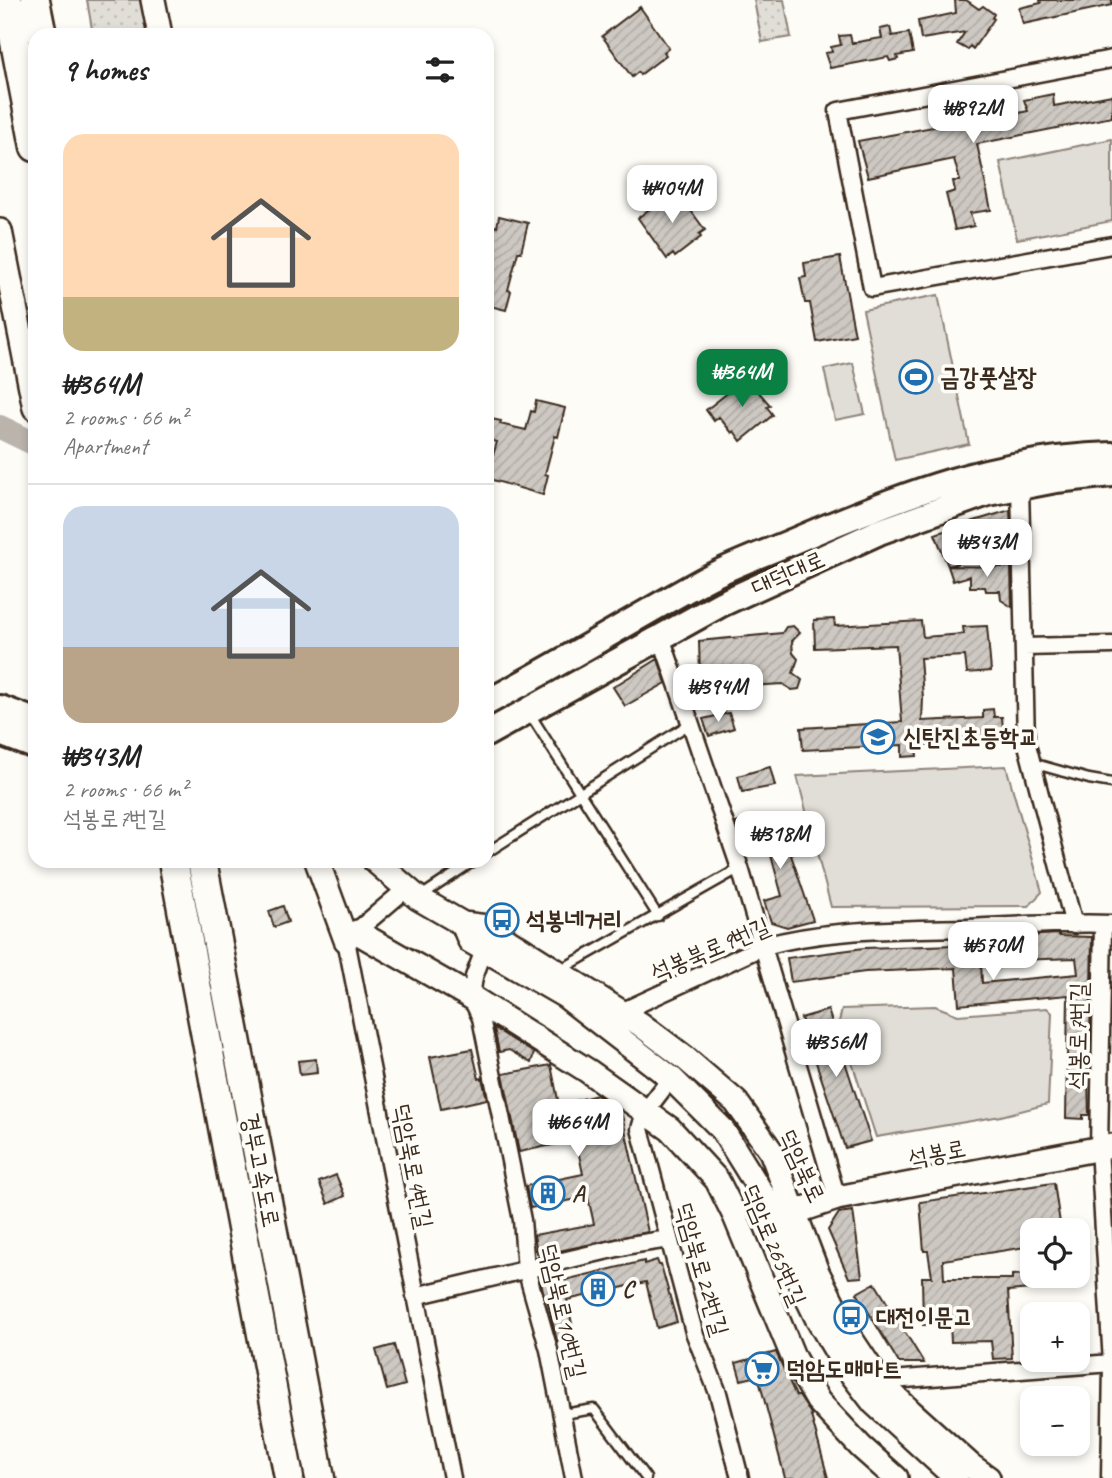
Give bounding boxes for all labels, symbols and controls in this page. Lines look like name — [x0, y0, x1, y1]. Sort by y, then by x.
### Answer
text: 9 homes — [63, 51, 147, 89]
icon: filters — [421, 51, 459, 89]
pin: ₩892M — [924, 86, 1022, 145]
text: ₩892M — [944, 93, 1002, 122]
pin: ₩404M — [623, 166, 721, 225]
text: ₩404M — [643, 173, 701, 202]
icon: home — [198, 180, 324, 306]
pin: ₩364M — [693, 350, 791, 409]
text: ₩364M — [713, 357, 771, 386]
sports icon: 금강풋살장 — [897, 358, 935, 396]
place label: 금강풋살장 — [940, 362, 1037, 392]
text: ₩364M — [63, 365, 140, 403]
text: 2 rooms · 66 m² — [63, 403, 187, 432]
text: Apartment — [63, 432, 148, 461]
pin: ₩343M — [938, 520, 1036, 579]
text: ₩343M — [958, 527, 1016, 556]
street label: 대덕대로 — [747, 544, 829, 602]
icon: home — [198, 551, 324, 677]
pin: ₩394M — [669, 664, 767, 724]
text: ₩394M — [689, 672, 747, 701]
school or university icon: 신탄진초등학교 — [859, 718, 897, 756]
place label: 신탄진초등학교 — [903, 722, 1038, 752]
text: ₩343M — [63, 737, 139, 775]
text: 2 rooms · 66 m² — [63, 775, 187, 804]
text: 석봉로7번길 — [63, 804, 166, 833]
pin: ₩318M — [731, 812, 829, 871]
text: ₩318M — [751, 819, 809, 848]
bus stop icon: 석봉네거리 — [483, 901, 521, 939]
place label: 석봉네거리 — [526, 905, 623, 935]
street label: 석봉북로9번길 — [646, 910, 774, 988]
pin: ₩570M — [944, 922, 1042, 982]
text: ₩570M — [964, 930, 1022, 959]
street label: 석봉로7번길 — [1062, 982, 1094, 1090]
pin: ₩356M — [787, 1020, 885, 1079]
text: ₩356M — [807, 1027, 865, 1056]
pin: ₩664M — [529, 1100, 627, 1159]
street label: 덕암북로4번길 — [386, 1101, 440, 1231]
text: ₩664M — [548, 1107, 608, 1136]
street label: 경부고속도로 — [235, 1110, 287, 1230]
street label: 덕암북로 — [772, 1125, 832, 1207]
street label: 석봉로 — [906, 1133, 968, 1173]
building icon: A — [529, 1174, 567, 1212]
place label: A — [572, 1178, 586, 1208]
street label: 덕암로265번길 — [735, 1180, 813, 1310]
street label: 덕암북로22번길 — [669, 1199, 735, 1339]
map controls — [1020, 1218, 1090, 1456]
button: locate — [1020, 1218, 1090, 1288]
street label: 덕암북로10번길 — [533, 1241, 593, 1381]
building icon: C — [579, 1270, 617, 1308]
place label: C — [622, 1274, 637, 1304]
bus stop icon: 대전이문고 — [832, 1298, 870, 1336]
place label: 대전이문고 — [876, 1302, 973, 1332]
button: + — [1020, 1302, 1090, 1372]
supermarket icon: 덕암도매마트 — [743, 1350, 781, 1388]
place label: 덕암도매마트 — [786, 1354, 902, 1384]
button: − — [1020, 1386, 1090, 1456]

